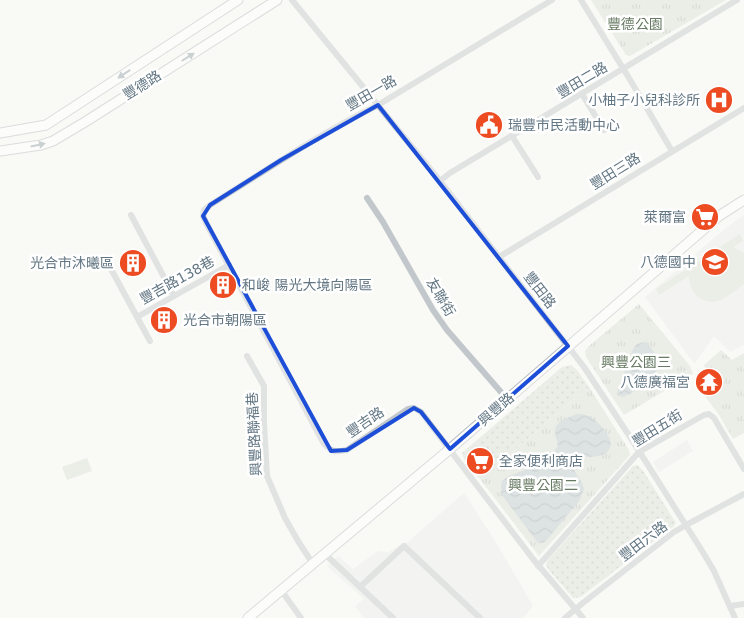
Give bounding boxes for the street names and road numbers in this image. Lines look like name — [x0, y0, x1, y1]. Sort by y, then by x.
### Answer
street label: 豐田二路 — [554, 59, 610, 101]
street label: 豐德路 — [120, 67, 164, 103]
street label: 豐田一路 — [343, 72, 399, 114]
street label: 豐田三路 — [587, 149, 643, 193]
street label: 豐吉路138巷 — [137, 253, 217, 307]
street label: 豐田路 — [521, 269, 559, 311]
street label: 友聯街 — [423, 275, 459, 319]
street label: 興豐路 — [475, 389, 517, 429]
street label: 興豐路聯福巷 — [244, 392, 264, 476]
street label: 豐吉路 — [343, 404, 387, 440]
street label: 豐田五街 — [629, 406, 685, 450]
street label: 豐田六路 — [616, 518, 670, 564]

